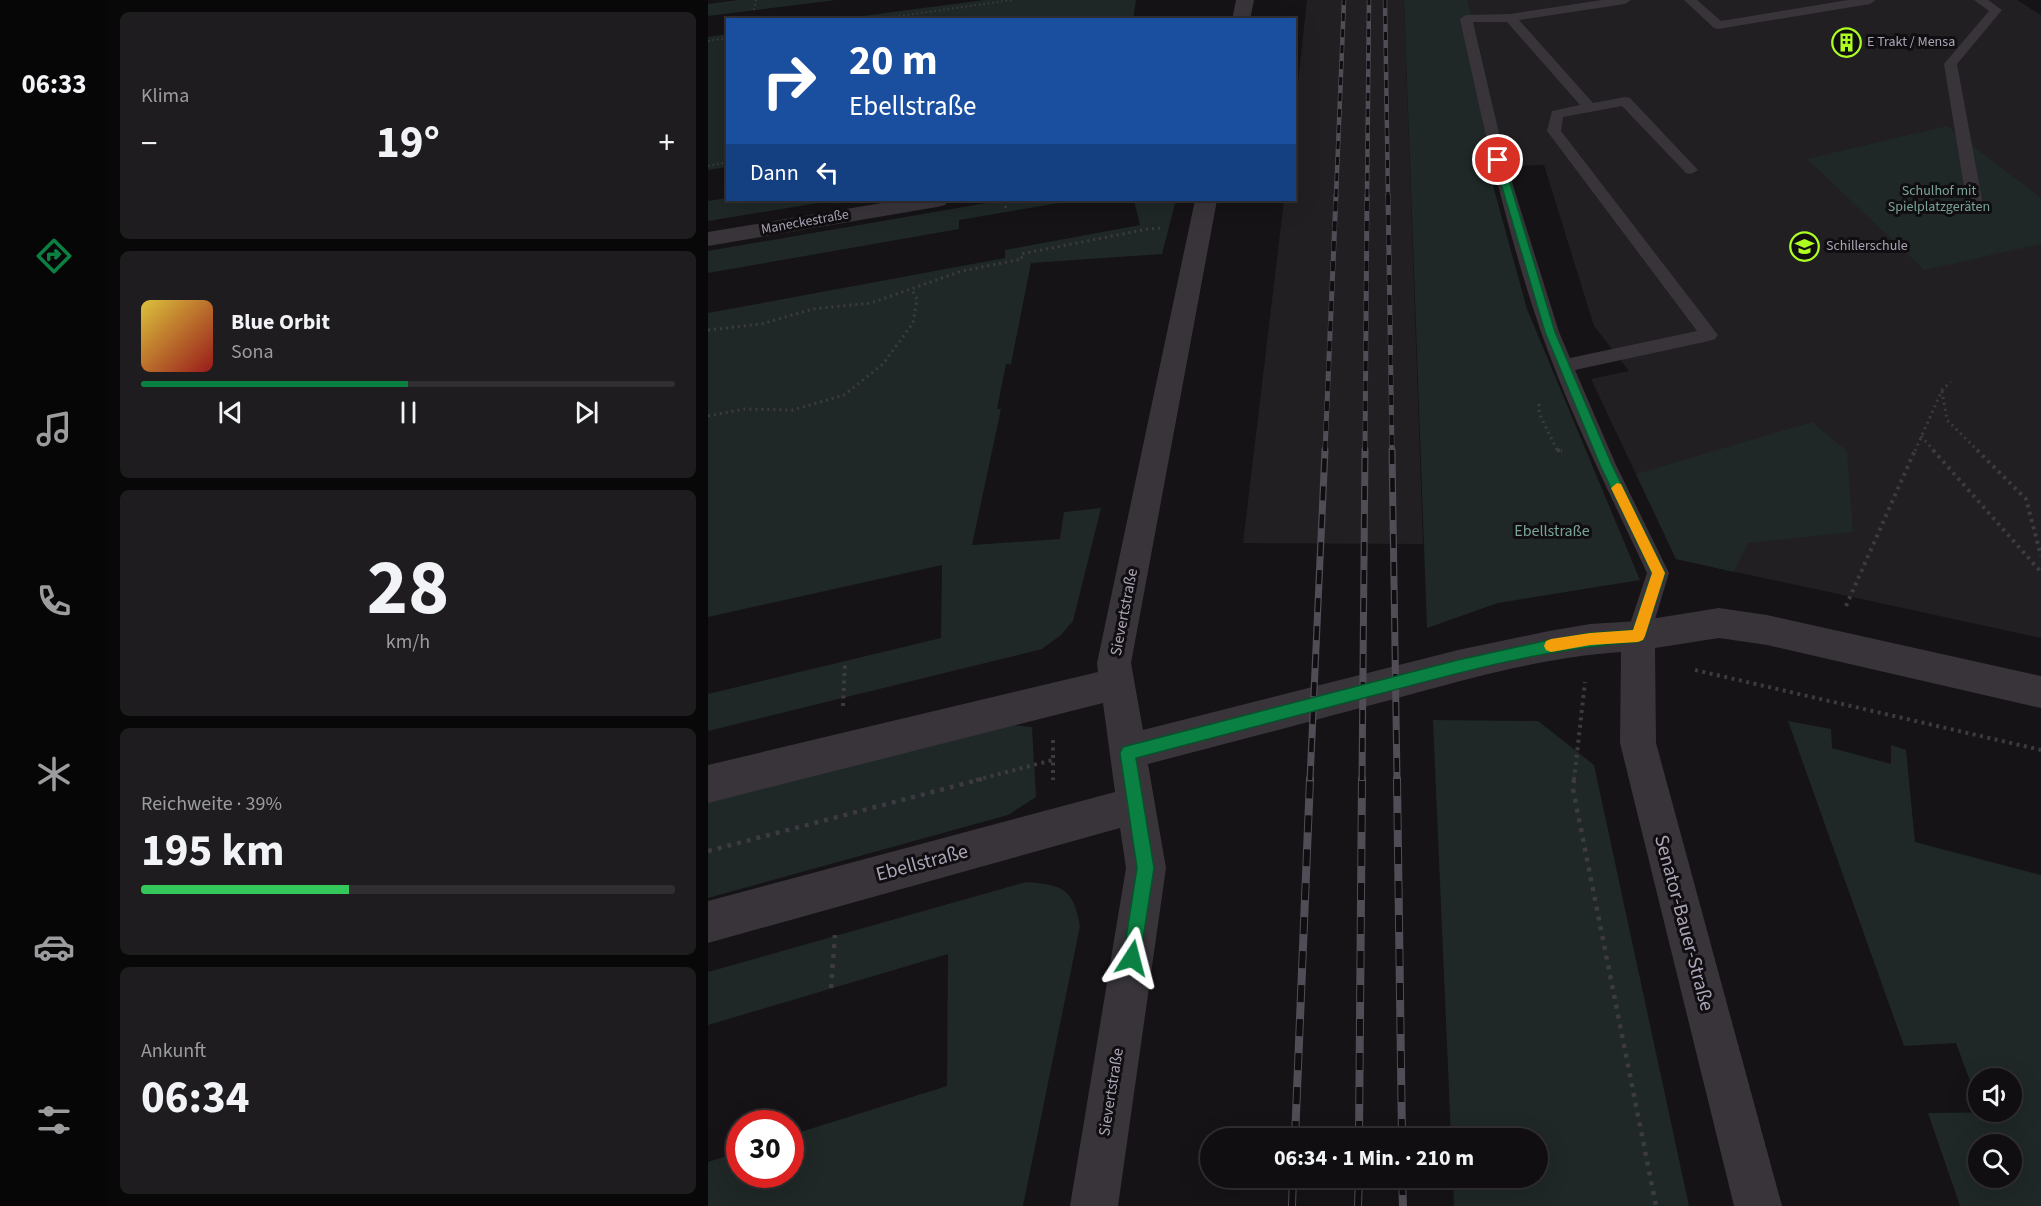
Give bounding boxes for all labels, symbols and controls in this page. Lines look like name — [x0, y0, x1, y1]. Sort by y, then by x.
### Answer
building icon: E Trakt / Mensa — [1830, 26, 1862, 58]
text: 20 m — [849, 31, 938, 91]
place label: E Trakt / Mensa — [1867, 32, 1955, 52]
icon: right — [750, 42, 828, 120]
text: 06:33 — [21, 65, 87, 104]
text: Klima — [141, 82, 189, 110]
text: Ebellstraße — [849, 87, 977, 126]
text: 19° — [376, 111, 440, 175]
text: − — [141, 120, 157, 167]
text: + — [659, 120, 675, 167]
pin — [1472, 134, 1523, 185]
icon: arrive — [1481, 143, 1514, 176]
icon: left — [811, 156, 844, 189]
text: Dann — [750, 157, 799, 189]
park label: Schulhof mit Spielplatzgeräten — [1888, 181, 1990, 217]
street label: Maneckestraße — [760, 204, 850, 240]
school or university icon: Schillerschule — [1789, 230, 1821, 262]
icon: directions — [33, 235, 75, 277]
place label: Schillerschule — [1826, 236, 1908, 256]
text: Blue Orbit — [231, 306, 330, 338]
text: Sona — [231, 338, 274, 366]
icon: previous — [214, 396, 247, 429]
icon: pause — [392, 396, 425, 429]
icon: next — [570, 396, 603, 429]
icon: music — [33, 408, 75, 450]
park label: Ebellstraße — [1514, 520, 1590, 542]
text: 28 — [367, 533, 449, 644]
street label: Sievertstraße — [1105, 566, 1143, 658]
icon: phone — [33, 580, 75, 622]
text: km/h — [386, 628, 430, 656]
icon: climate — [33, 753, 75, 795]
text: Reichweite · 39% — [141, 790, 282, 818]
text: 195 km — [141, 819, 285, 883]
street label: Senator-Bauer-Straße — [1647, 832, 1721, 1014]
street label: Ebellstraße — [873, 837, 971, 889]
icon: car — [33, 926, 75, 968]
position arrow — [1100, 926, 1164, 990]
text: Ankunft — [141, 1037, 206, 1065]
street label: Sievertstraße — [1093, 1046, 1129, 1138]
text: 06:34 — [141, 1066, 250, 1130]
map controls — [1968, 1068, 2022, 1188]
button: sound — [1968, 1068, 2022, 1122]
icon: filters — [33, 1099, 75, 1141]
speed limit sign: 30 — [726, 1110, 804, 1188]
button: search — [1968, 1134, 2022, 1188]
text: 06:34 · 1 Min. · 210 m — [1274, 1142, 1474, 1174]

